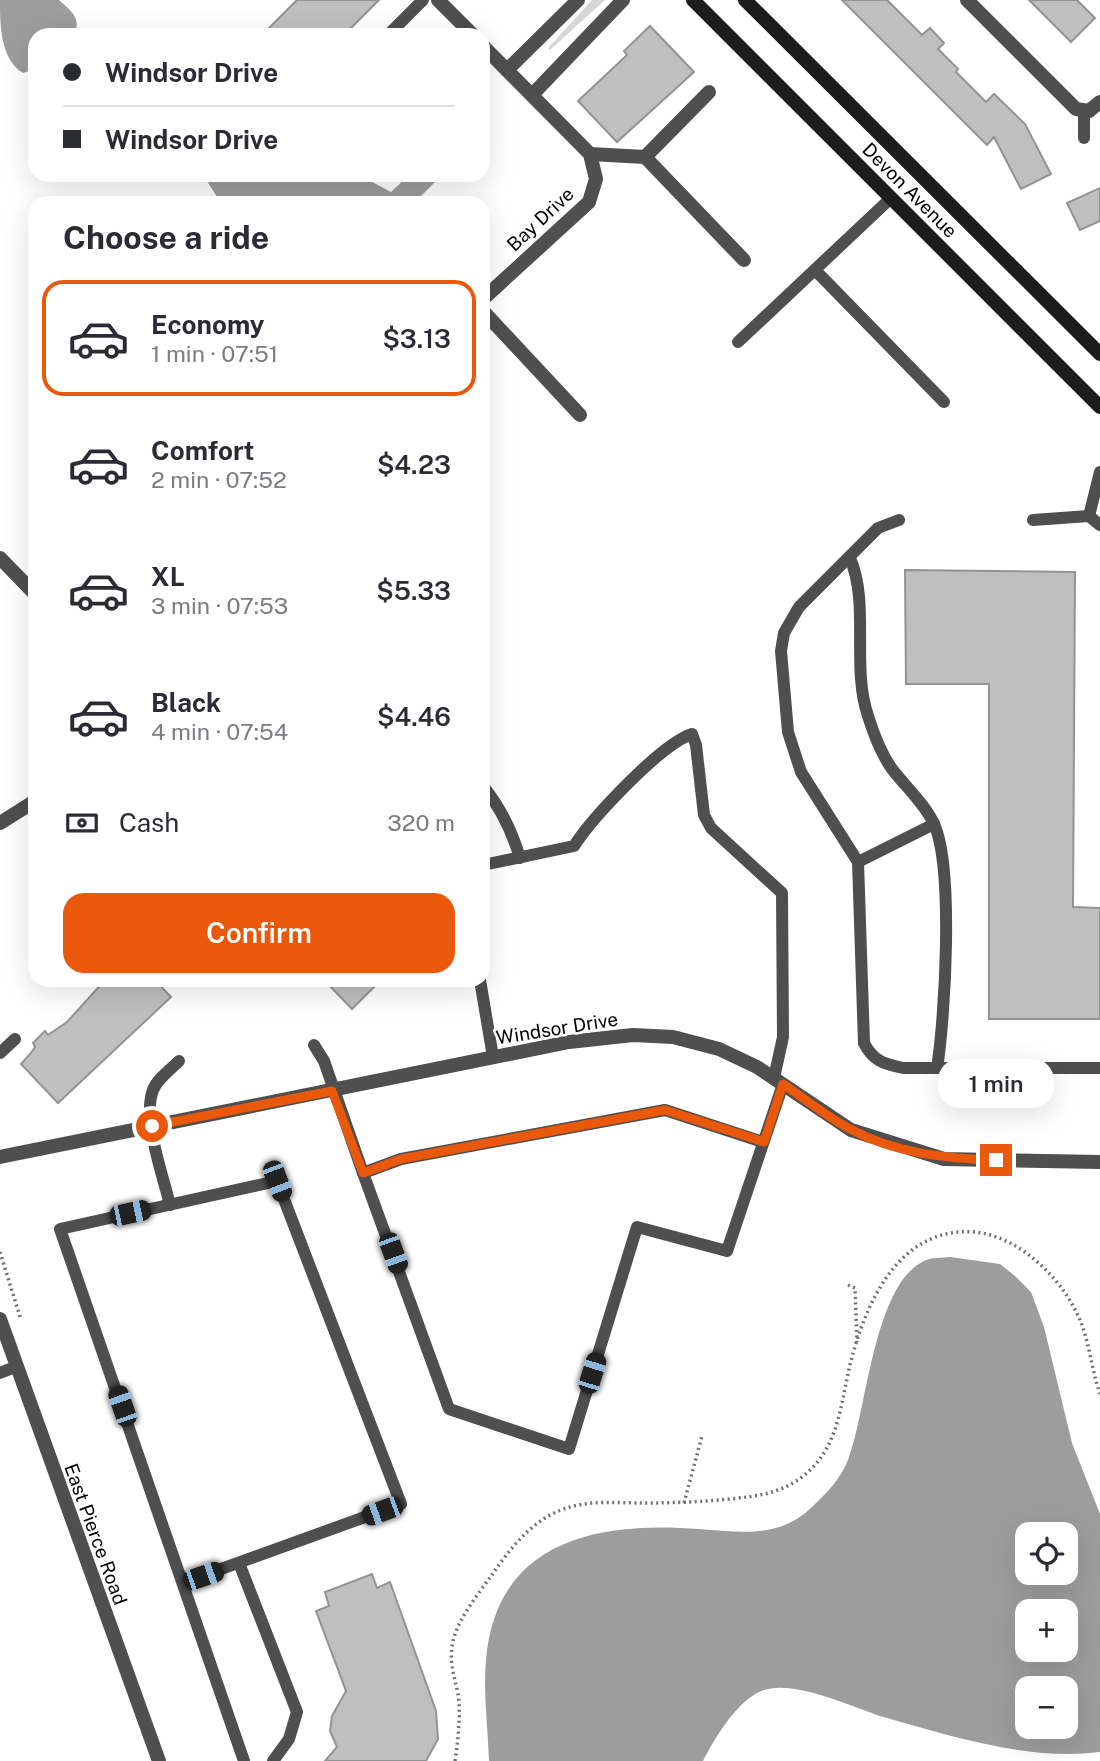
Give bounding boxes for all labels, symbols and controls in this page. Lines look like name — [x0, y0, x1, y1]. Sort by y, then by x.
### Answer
text: Windsor Drive — [105, 57, 278, 88]
text: Windsor Drive — [105, 124, 278, 155]
street label: Devon Avenue — [858, 138, 962, 242]
street label: Bay Drive — [502, 183, 578, 255]
text: Choose a ride — [63, 219, 269, 256]
icon: car — [67, 307, 130, 370]
text: Economy — [151, 309, 264, 340]
text: $3.13 — [382, 323, 451, 354]
text: 1 min · 07:51 — [151, 340, 278, 367]
icon: car — [67, 433, 130, 496]
text: Comfort — [151, 435, 254, 466]
text: $4.23 — [377, 449, 451, 480]
text: 2 min · 07:52 — [151, 466, 287, 493]
icon: car — [67, 559, 130, 622]
text: XL — [151, 561, 185, 592]
text: $5.33 — [376, 575, 451, 606]
text: 3 min · 07:53 — [151, 592, 288, 619]
icon: car — [67, 685, 130, 748]
text: Black — [151, 687, 221, 718]
text: $4.46 — [377, 701, 451, 732]
text: 4 min · 07:54 — [151, 718, 288, 745]
icon: cash — [63, 804, 101, 842]
text: Cash — [119, 807, 179, 838]
text: 320 m — [387, 809, 455, 836]
button: Confirm — [63, 893, 455, 973]
street label: Windsor Drive — [494, 1008, 620, 1048]
callout: 1 min — [938, 1058, 1054, 1108]
text: 1 min — [969, 1070, 1023, 1097]
route start — [136, 1110, 168, 1142]
route end — [980, 1144, 1012, 1176]
car — [260, 1158, 295, 1204]
car — [108, 1198, 153, 1228]
car — [376, 1230, 411, 1276]
car — [576, 1350, 609, 1396]
car — [106, 1383, 139, 1429]
street label: East Pierce Road — [60, 1460, 132, 1608]
car — [359, 1494, 406, 1528]
map controls — [1015, 1522, 1078, 1739]
button: locate — [1015, 1522, 1078, 1585]
car — [180, 1559, 227, 1593]
button: + — [1015, 1599, 1078, 1662]
button: − — [1015, 1676, 1078, 1739]

